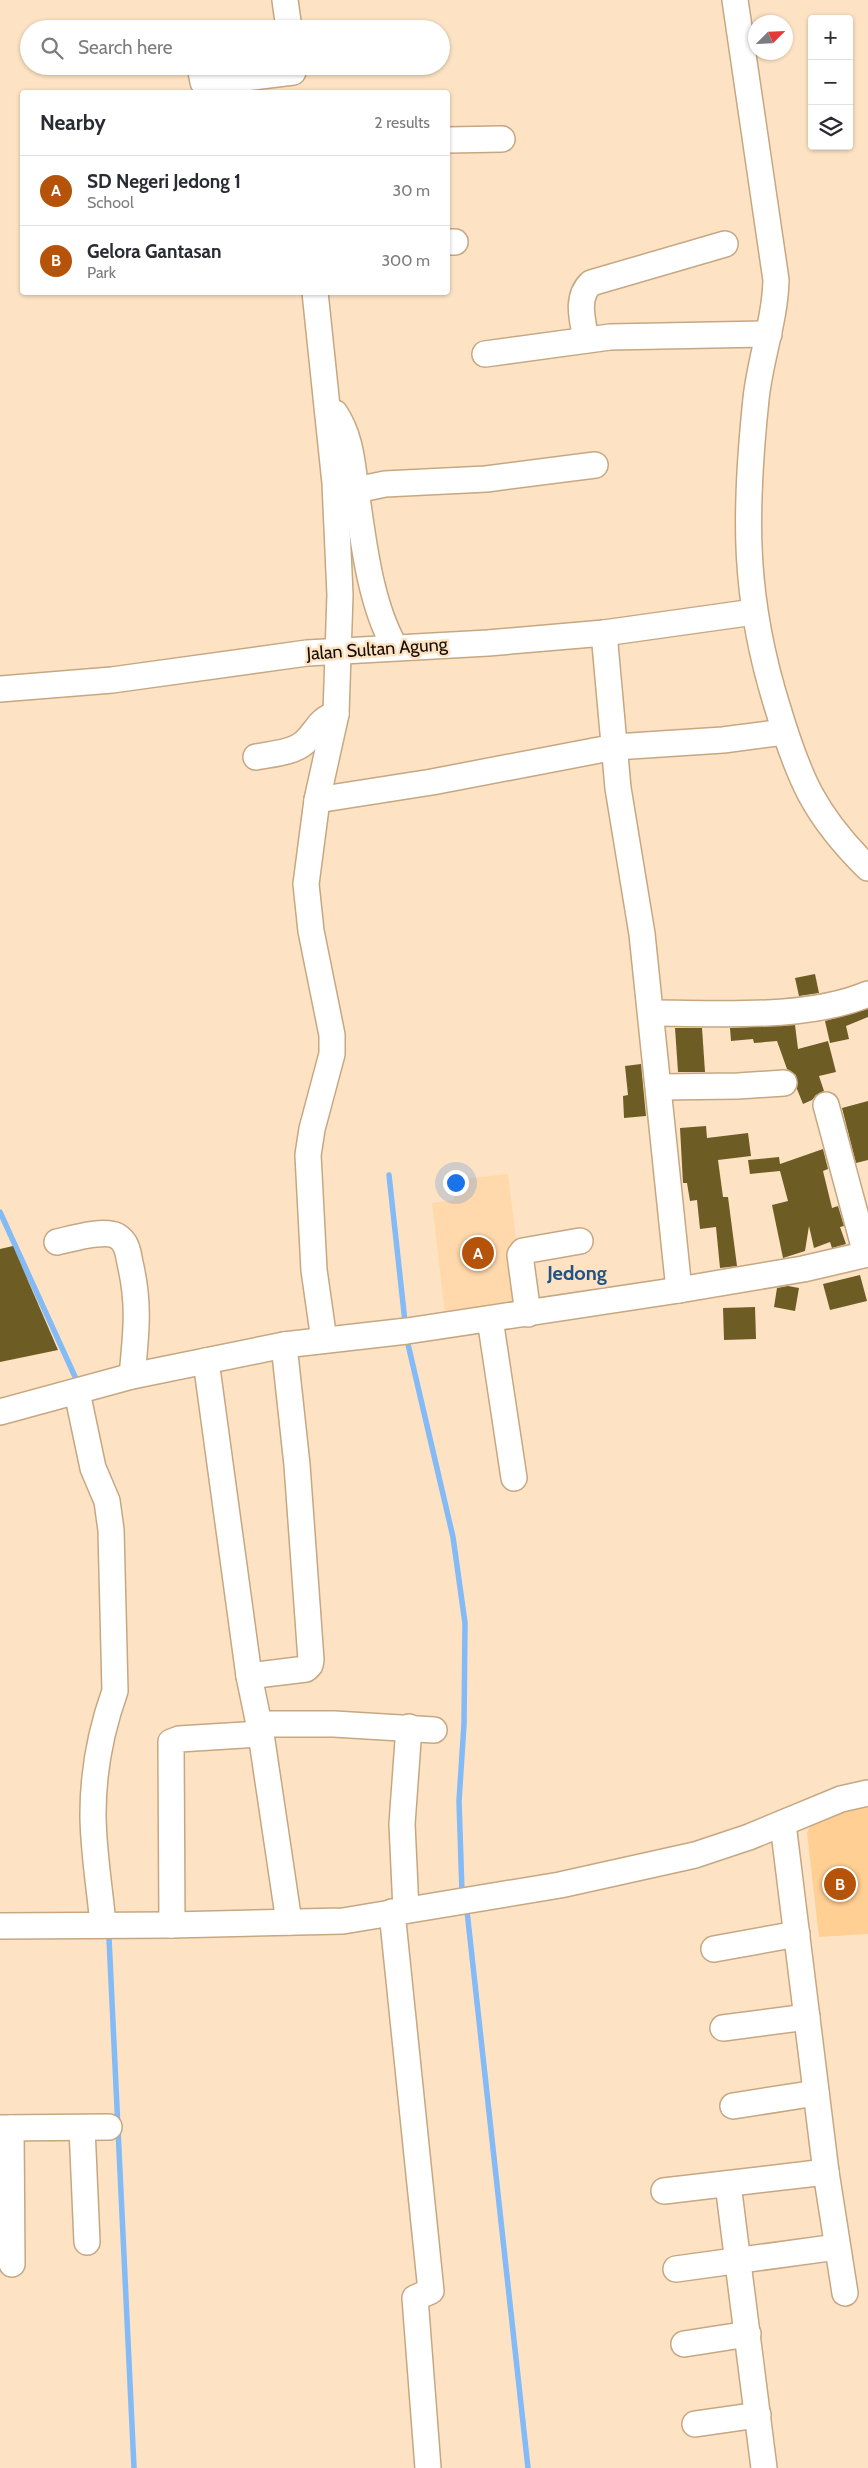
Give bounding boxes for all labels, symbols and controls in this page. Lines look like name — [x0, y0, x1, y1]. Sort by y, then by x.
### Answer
north arrow — [748, 15, 793, 60]
map controls — [808, 15, 853, 150]
button: + — [808, 15, 853, 60]
search box — [20, 20, 450, 75]
icon: search — [38, 34, 66, 62]
text: Search here — [78, 36, 172, 59]
button: − — [808, 60, 853, 105]
button: layers — [808, 105, 853, 150]
text: Nearby — [40, 110, 106, 135]
text: 2 results — [374, 113, 430, 132]
text: SD Negeri Jedong 1 — [87, 170, 241, 193]
text: A — [51, 181, 61, 200]
text: 30 m — [393, 181, 430, 200]
text: School — [87, 193, 134, 212]
text: Gelora Gantasan — [87, 240, 221, 263]
text: B — [51, 251, 61, 270]
text: 300 m — [381, 251, 430, 270]
text: Park — [87, 263, 116, 282]
street label: Jalan Sultan Agung — [305, 633, 449, 665]
your location — [443, 1170, 469, 1196]
pin: A — [462, 1234, 494, 1272]
district label: Jedong — [546, 1261, 607, 1285]
pin: B — [824, 1865, 856, 1903]

